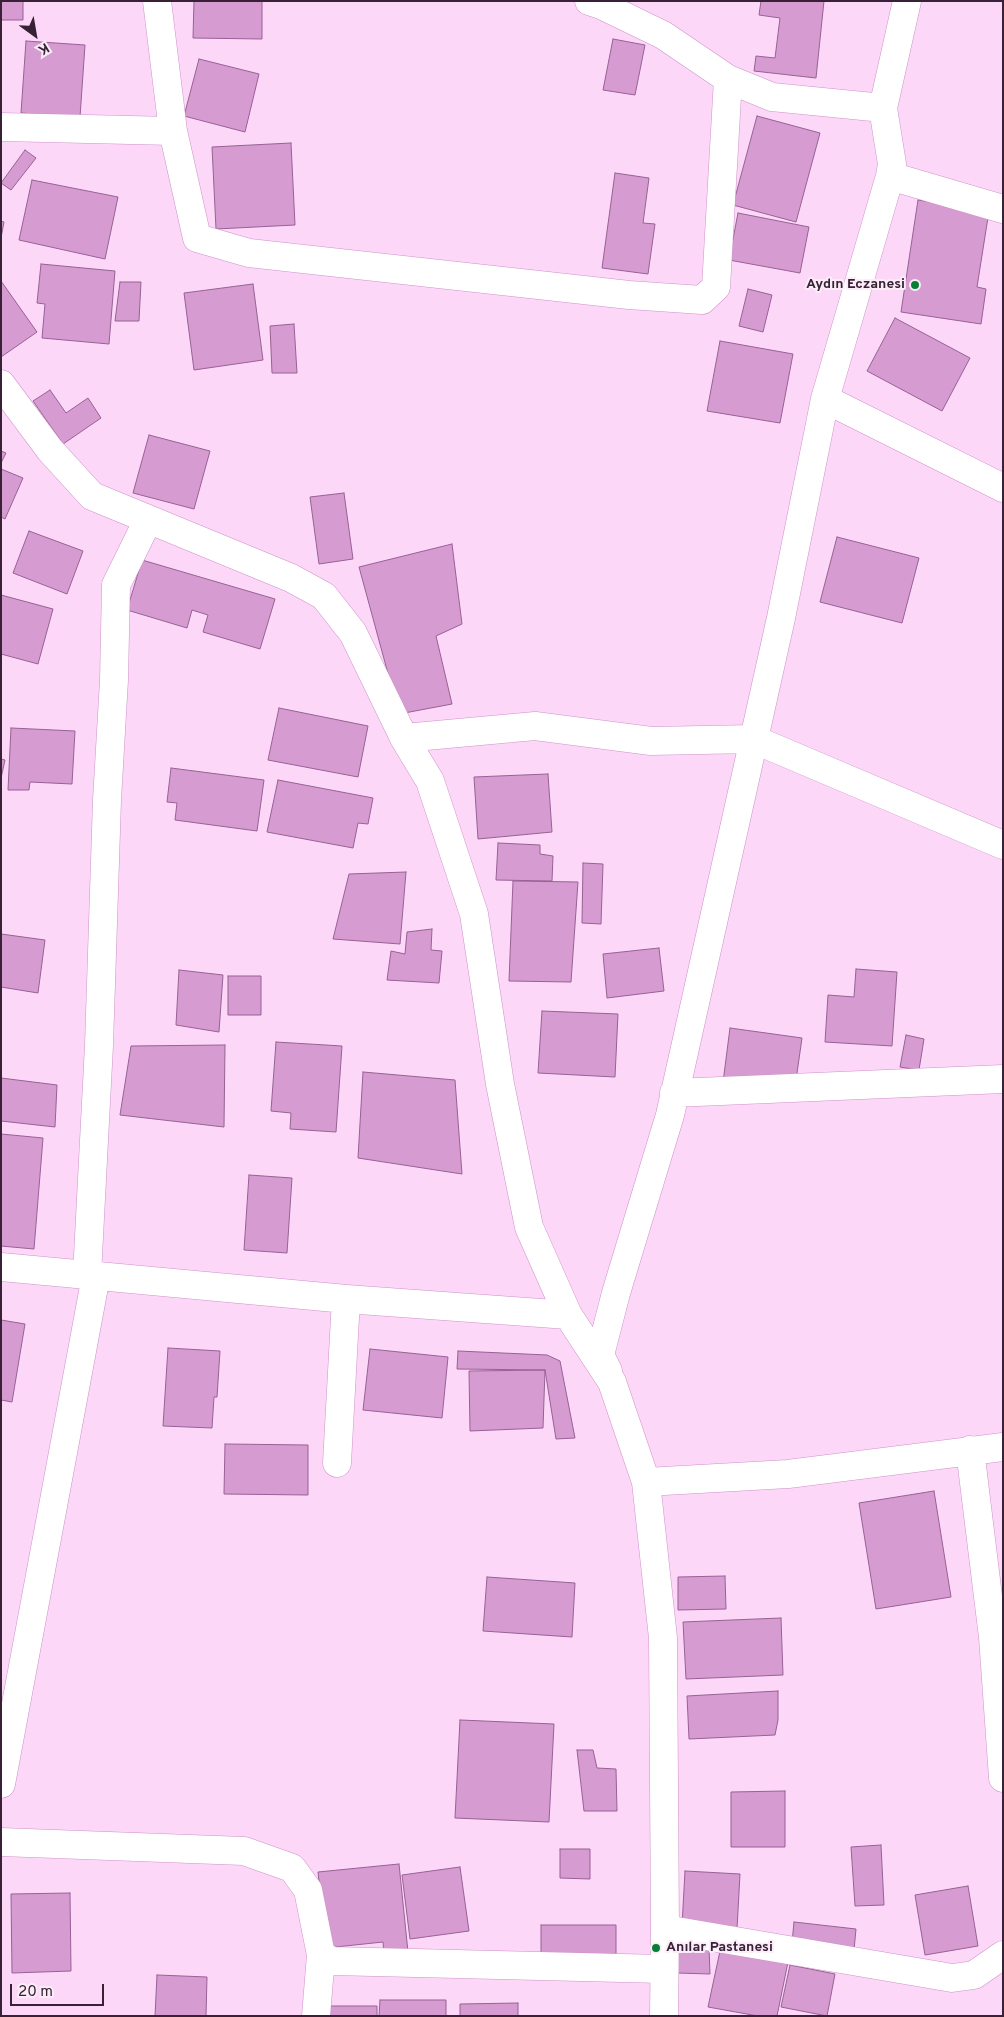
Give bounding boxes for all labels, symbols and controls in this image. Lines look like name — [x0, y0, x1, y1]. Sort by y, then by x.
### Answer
north arrow — [10, 10, 60, 60]
text: K — [35, 38, 52, 58]
place label: Aydın Eczanesi — [806, 277, 905, 293]
marker: Aydın Eczanesi — [909, 279, 921, 291]
place label: Anılar Pastanesi — [666, 1940, 773, 1956]
marker: Anılar Pastanesi — [650, 1942, 662, 1954]
scale bar — [12, 1974, 106, 2006]
text: 20 m — [18, 1983, 53, 2002]

